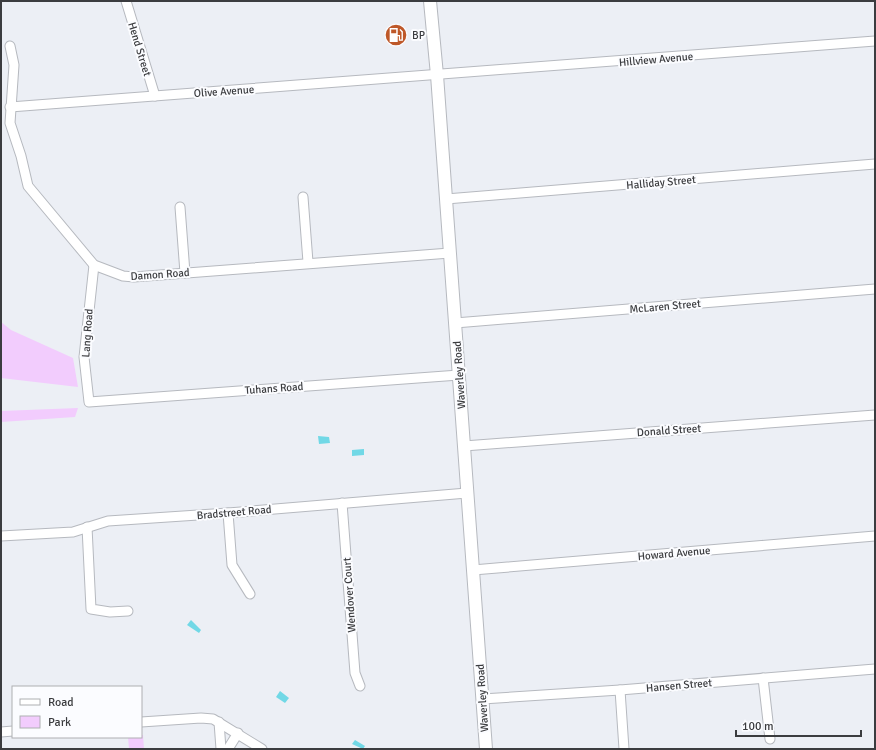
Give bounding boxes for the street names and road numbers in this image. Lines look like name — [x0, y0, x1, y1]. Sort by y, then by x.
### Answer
street label: Hend Street — [125, 21, 154, 78]
street label: Hillview Avenue — [618, 50, 694, 69]
street label: Olive Avenue — [193, 83, 255, 100]
street label: Halliday Street — [626, 173, 697, 192]
street label: Damon Road — [130, 266, 190, 283]
street label: McLaren Street — [629, 297, 701, 316]
street label: Lang Road — [79, 308, 96, 358]
street label: Waverley Road — [451, 340, 468, 410]
street label: Tuhans Road — [244, 380, 304, 397]
street label: Donald Street — [636, 422, 702, 439]
street label: Bradstreet Road — [196, 503, 272, 522]
street label: Howard Avenue — [637, 544, 711, 563]
street label: Wendover Court — [340, 557, 359, 633]
street label: Waverley Road — [474, 663, 491, 733]
street label: Hansen Street — [645, 676, 713, 695]

